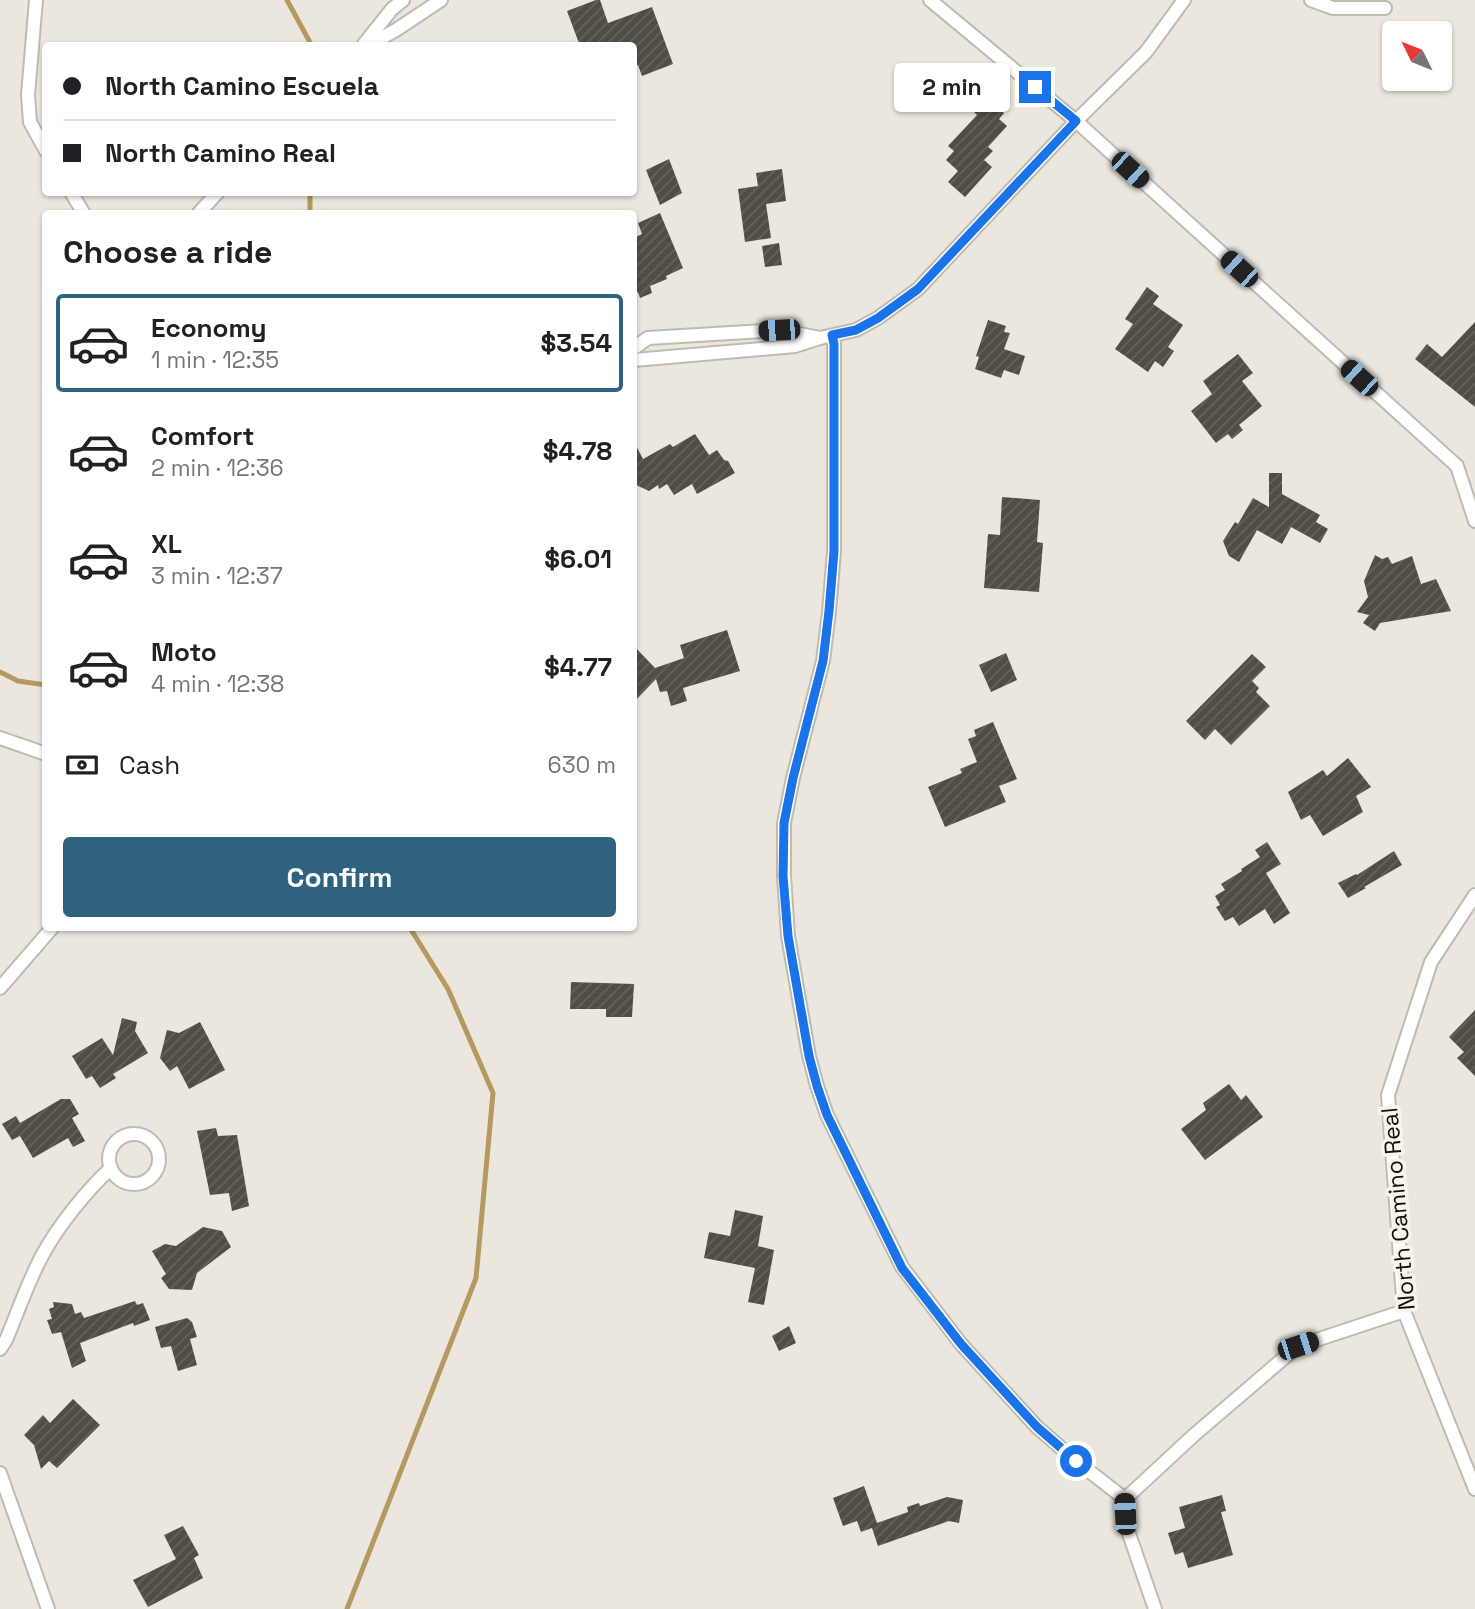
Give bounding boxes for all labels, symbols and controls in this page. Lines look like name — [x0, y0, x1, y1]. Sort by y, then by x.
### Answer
north arrow — [1382, 21, 1452, 91]
map controls — [1382, 21, 1452, 91]
callout: 2 min — [895, 62, 1010, 112]
text: North Camino Escuela — [105, 69, 379, 103]
route end — [1019, 71, 1051, 103]
text: 2 min — [922, 72, 982, 102]
text: North Camino Real — [105, 136, 336, 170]
car — [1108, 148, 1153, 192]
text: Choose a ride — [63, 232, 273, 272]
car — [1217, 247, 1262, 291]
text: Economy — [151, 311, 267, 345]
icon: car — [67, 312, 130, 375]
car — [758, 318, 801, 342]
text: $3.54 — [541, 326, 612, 360]
text: 1 min · 12:35 — [151, 345, 279, 375]
car — [1337, 356, 1382, 400]
text: Comfort — [151, 419, 254, 453]
icon: car — [67, 420, 130, 483]
text: $4.78 — [543, 434, 612, 468]
text: 2 min · 12:36 — [151, 453, 284, 483]
text: XL — [151, 527, 182, 561]
icon: car — [67, 528, 130, 591]
text: $6.01 — [544, 542, 612, 576]
text: 3 min · 12:37 — [151, 561, 283, 591]
text: Moto — [151, 635, 217, 669]
icon: car — [67, 636, 130, 699]
text: $4.77 — [544, 650, 612, 684]
text: 4 min · 12:38 — [151, 669, 284, 699]
icon: cash — [63, 746, 101, 784]
text: Cash — [119, 748, 180, 782]
text: 630 m — [548, 750, 616, 780]
button: Confirm — [63, 837, 616, 917]
street label: North Camino Real — [1374, 1106, 1422, 1312]
car — [1275, 1330, 1322, 1362]
route start — [1060, 1445, 1092, 1477]
car — [1114, 1492, 1137, 1536]

